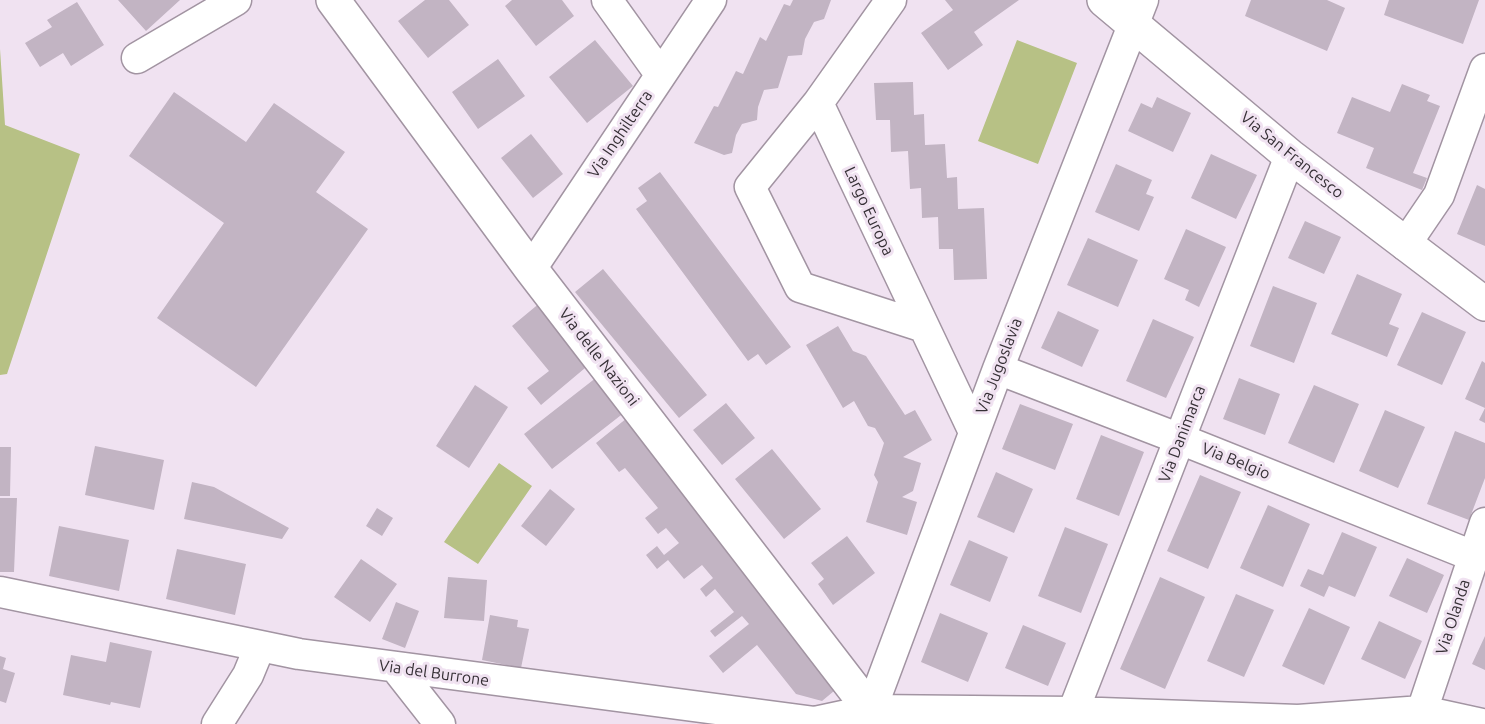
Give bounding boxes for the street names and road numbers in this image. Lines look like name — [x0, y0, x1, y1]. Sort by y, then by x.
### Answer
street label: Via Inghilterra — [584, 87, 656, 181]
street label: Via San Francesco — [1236, 107, 1348, 203]
street label: Largo Europa — [840, 164, 898, 258]
street label: Via delle Nazioni — [555, 304, 643, 410]
street label: Via Jugoslavia — [972, 315, 1026, 417]
street label: Via Danimarca — [1155, 383, 1209, 485]
street label: Via Belgio — [1199, 439, 1273, 483]
street label: Via Olanda — [1432, 577, 1474, 657]
street label: Via del Burrone — [378, 656, 490, 690]

